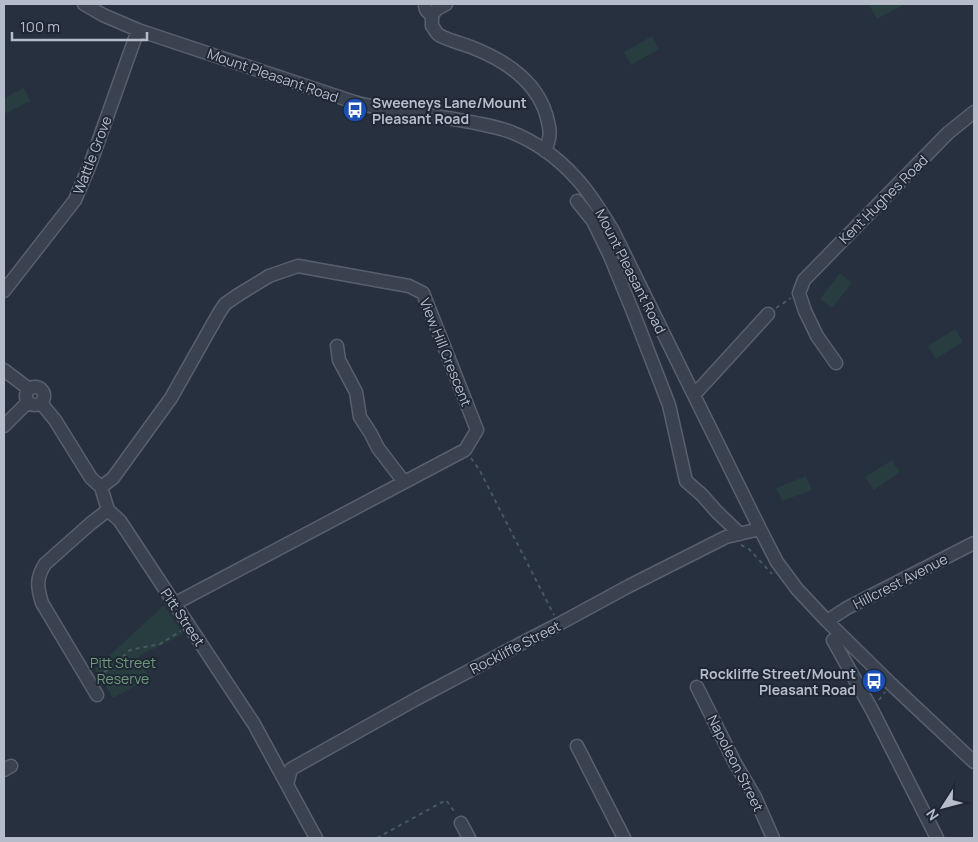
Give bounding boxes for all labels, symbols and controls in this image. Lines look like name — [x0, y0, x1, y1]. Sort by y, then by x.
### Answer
scale bar — [12, 10, 148, 42]
text: 100 m — [20, 16, 60, 37]
street label: Mount Pleasant Road — [205, 44, 341, 106]
place label: Sweeneys Lane/Mount Pleasant Road — [372, 93, 527, 128]
bus stop icon: Sweeneys Lane/Mount Pleasant Road — [342, 97, 368, 123]
street label: Wattle Grove — [68, 113, 116, 197]
street label: Kent Hughes Road — [834, 150, 932, 248]
street label: Mount Pleasant Road — [591, 205, 671, 337]
street label: View Hill Crescent — [416, 295, 476, 409]
street label: Hillcrest Avenue — [849, 549, 951, 613]
street label: Pitt Street — [157, 584, 210, 650]
street label: Rockliffe Street — [466, 616, 564, 678]
park label: Pitt Street Reserve — [90, 653, 156, 688]
place label: Rockliffe Street/Mount Pleasant Road — [700, 664, 856, 699]
bus stop icon: Rockliffe Street/Mount Pleasant Road — [861, 668, 887, 694]
street label: Napoleon Street — [703, 712, 769, 815]
north arrow — [918, 782, 968, 832]
text: N — [921, 805, 943, 825]

